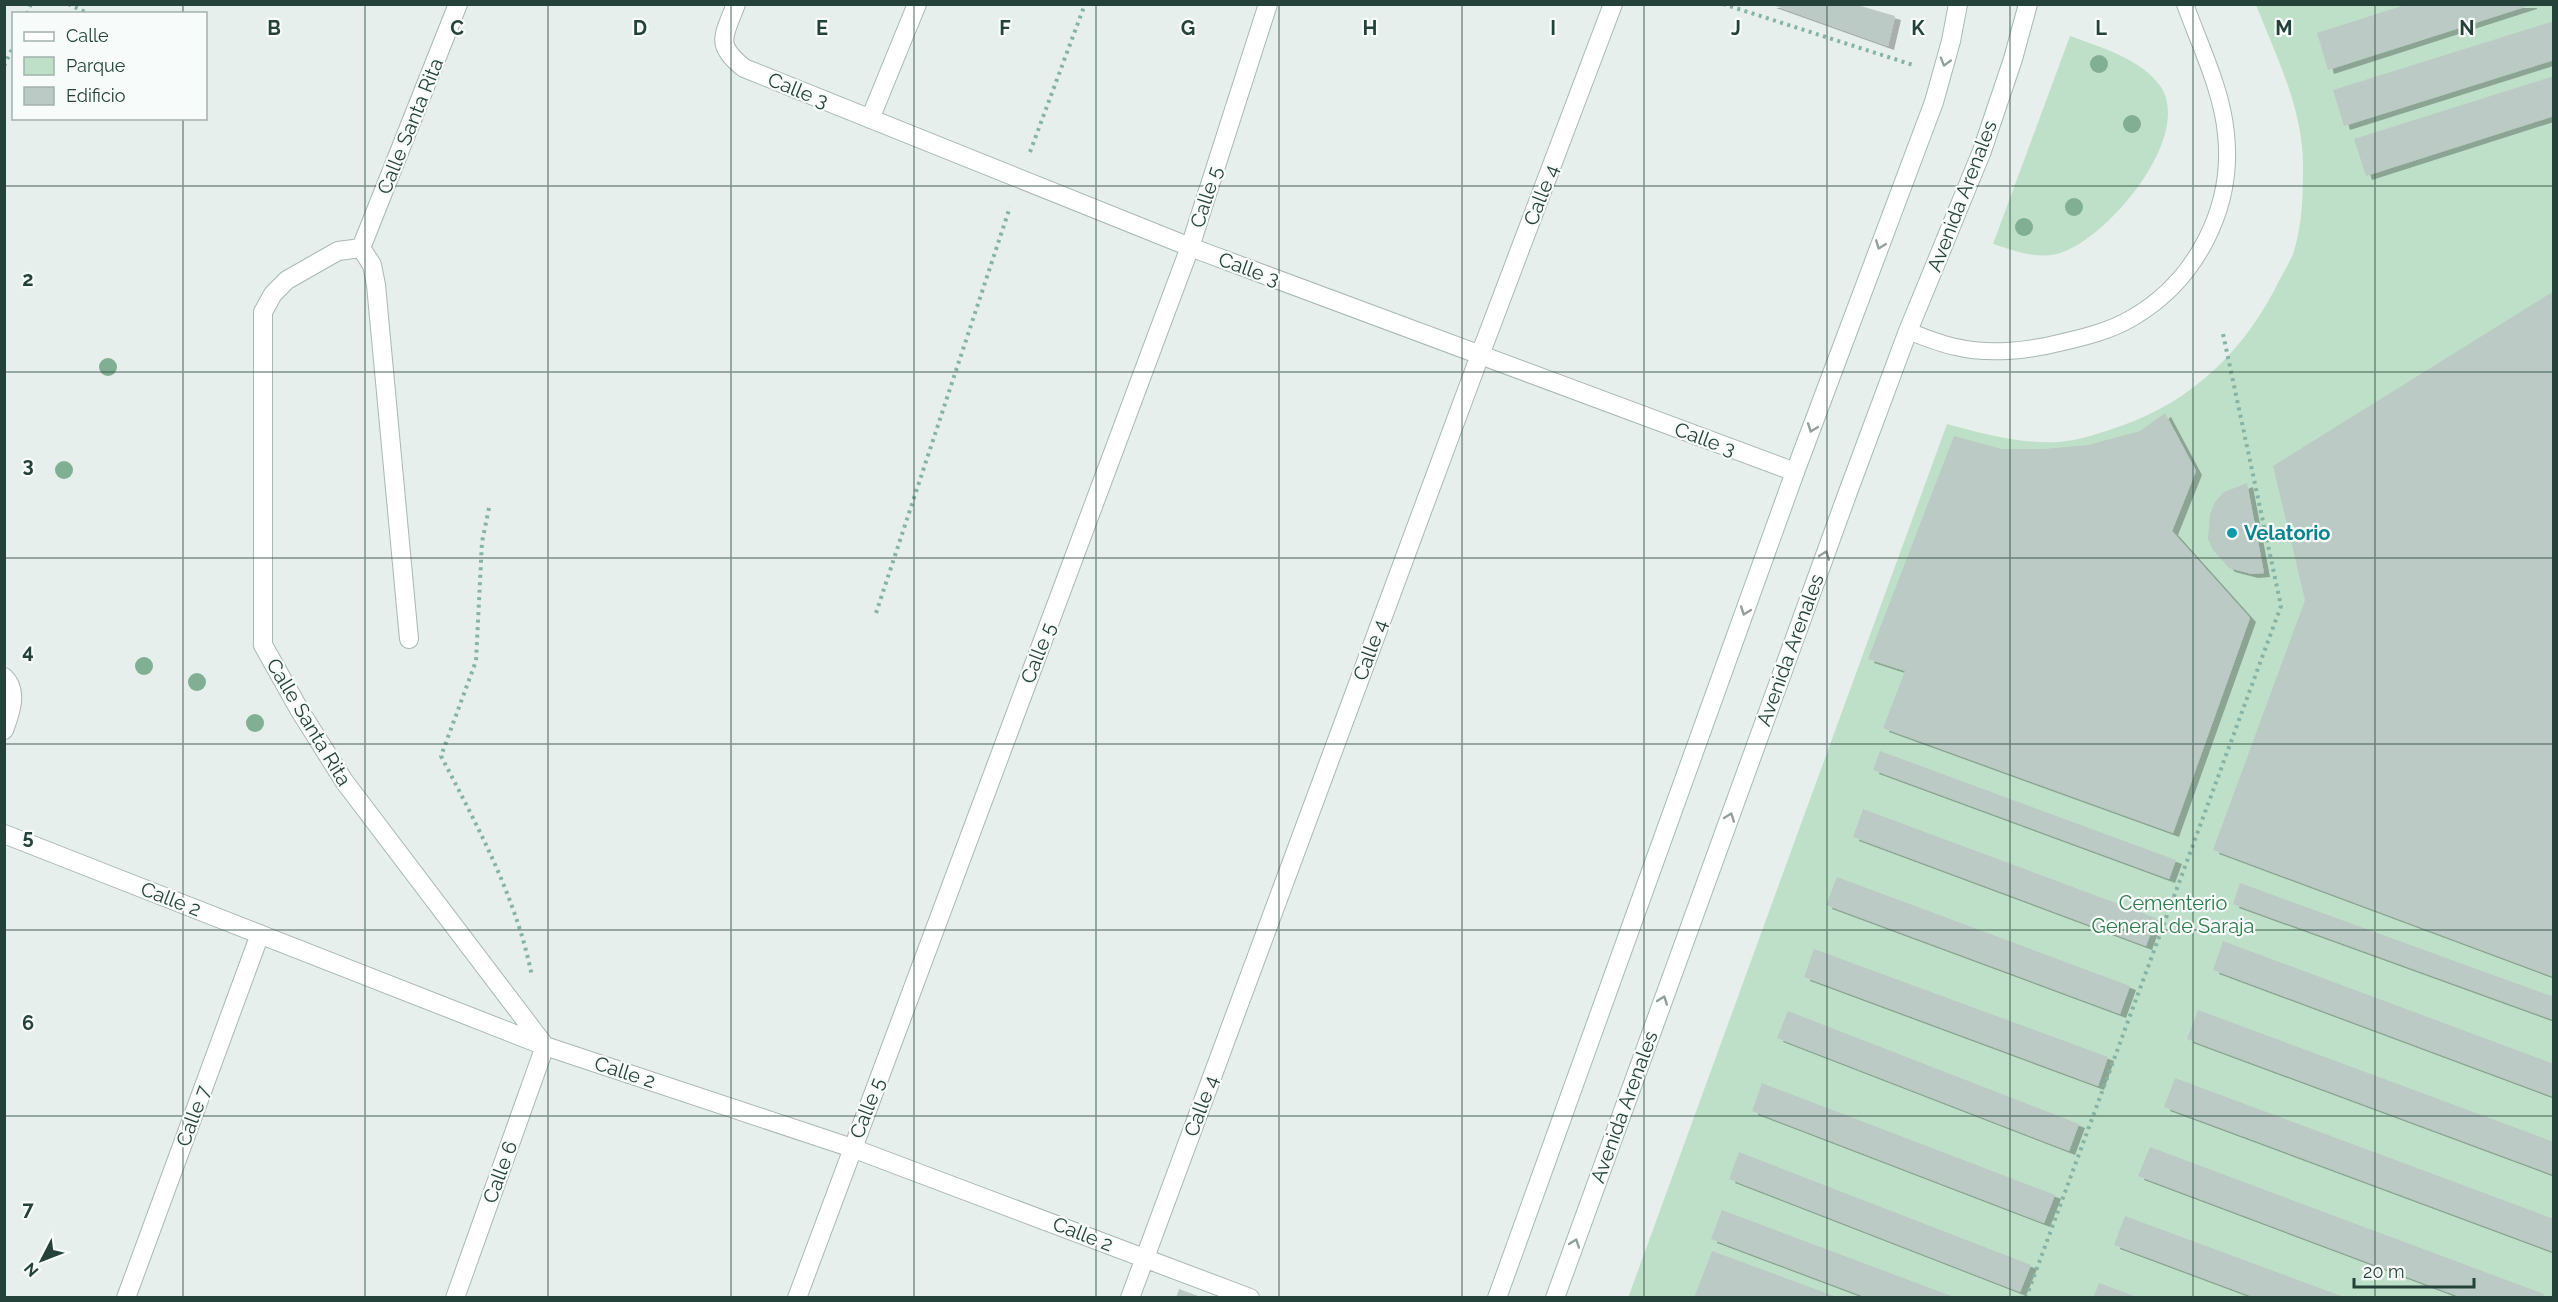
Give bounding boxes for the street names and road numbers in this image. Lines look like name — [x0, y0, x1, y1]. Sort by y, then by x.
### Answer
street label: Calle Santa Rita — [372, 54, 448, 198]
street label: Calle 3 — [764, 67, 832, 113]
street label: Avenida Arenales — [1922, 117, 2002, 275]
street label: Calle 4 — [1518, 161, 1564, 229]
street label: Calle 5 — [1185, 163, 1227, 231]
street label: Calle 3 — [1215, 247, 1283, 291]
street label: Calle 3 — [1671, 417, 1739, 461]
street label: Avenida Arenales — [1751, 571, 1829, 729]
street label: Calle 4 — [1348, 616, 1392, 684]
street label: Calle 5 — [1015, 619, 1061, 687]
street label: Calle Santa Rita — [261, 654, 357, 790]
street label: Calle 2 — [137, 877, 205, 921]
street label: Avenida Arenales — [1585, 1028, 1663, 1186]
street label: Calle 2 — [591, 1051, 659, 1093]
street label: Calle 4 — [1179, 1072, 1223, 1140]
street label: Calle 5 — [844, 1074, 890, 1142]
street label: Calle 7 — [171, 1082, 215, 1150]
street label: Calle 6 — [478, 1138, 522, 1206]
street label: Calle 2 — [1049, 1212, 1117, 1256]

